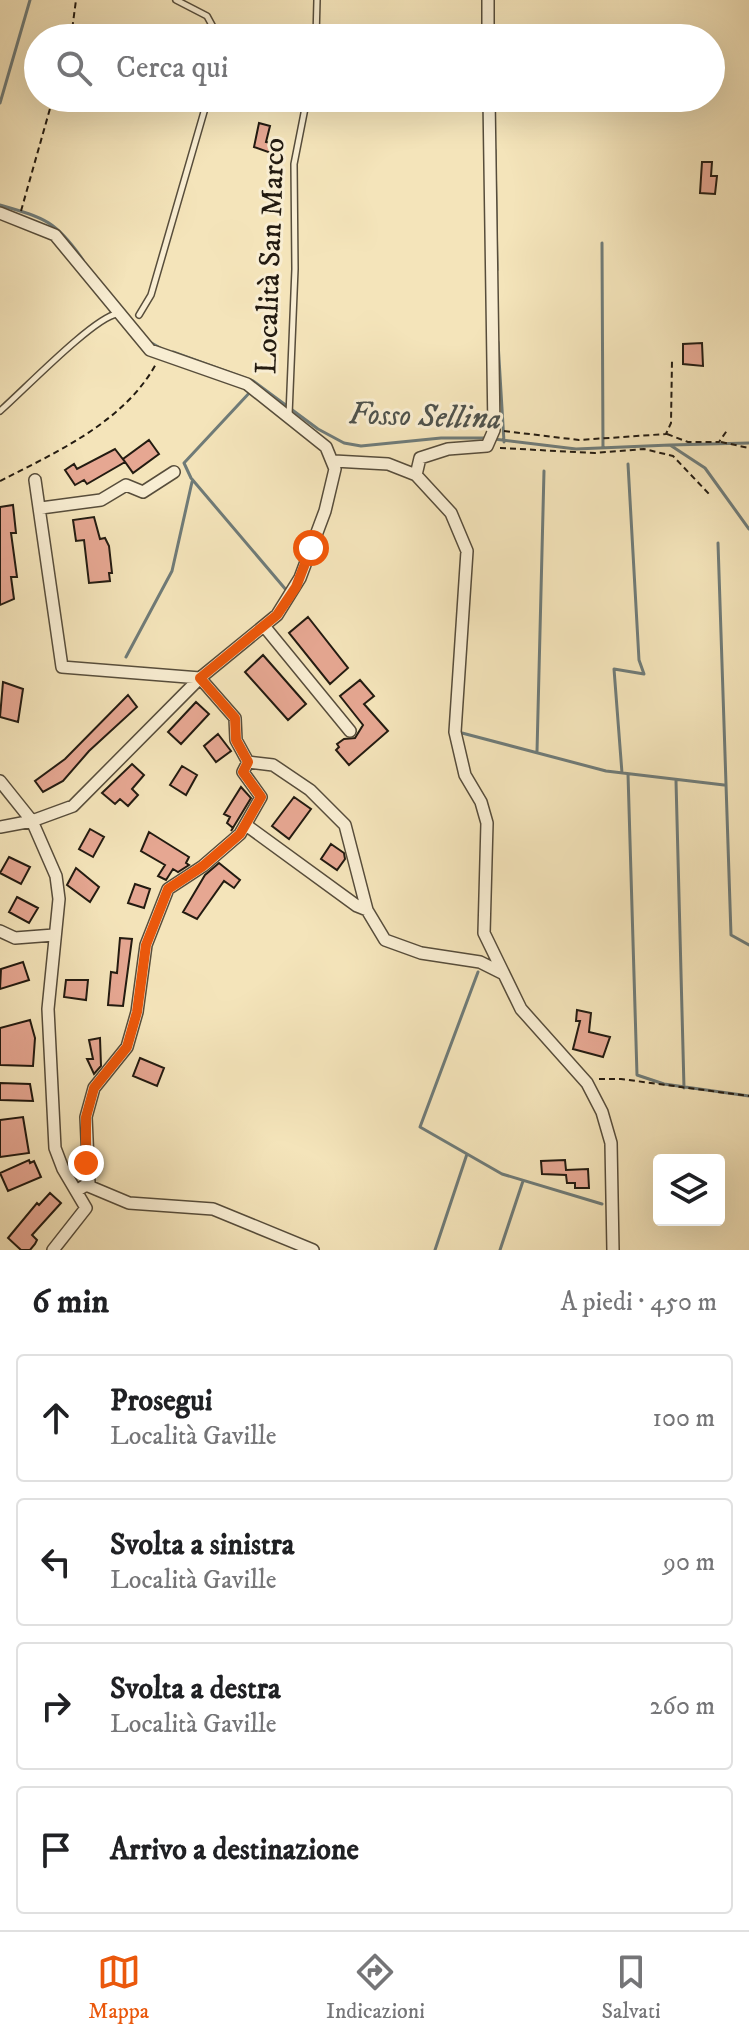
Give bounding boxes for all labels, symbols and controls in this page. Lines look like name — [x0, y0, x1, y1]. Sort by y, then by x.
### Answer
search box — [24, 24, 725, 112]
icon: search — [52, 46, 96, 90]
text: Cerca qui — [116, 50, 229, 87]
street label: Località San Marco — [248, 137, 294, 375]
water label: Fosso Sellina — [348, 394, 502, 440]
route start — [293, 530, 329, 566]
route end — [68, 1145, 104, 1181]
map controls — [653, 1154, 725, 1226]
button: layers — [653, 1154, 725, 1226]
text: 6 min — [32, 1281, 109, 1323]
text: A piedi · 450 m — [560, 1286, 717, 1319]
text: Prosegui — [110, 1383, 212, 1420]
icon: ahead — [34, 1396, 78, 1440]
text: 100 m — [652, 1402, 715, 1435]
text: Località Gaville — [110, 1420, 277, 1453]
text: Svolta a sinistra — [110, 1527, 295, 1564]
icon: left — [34, 1540, 78, 1584]
text: 90 m — [663, 1546, 715, 1579]
text: Località Gaville — [110, 1564, 277, 1597]
text: Svolta a destra — [110, 1671, 281, 1708]
icon: right — [34, 1684, 78, 1728]
text: 260 m — [650, 1690, 715, 1723]
text: Località Gaville — [110, 1708, 277, 1741]
icon: arrive — [34, 1828, 78, 1872]
text: Arrivo a destinazione — [110, 1832, 359, 1869]
tab: Mappa — [88, 1950, 149, 2025]
tab: Indicazioni — [326, 1950, 425, 2025]
tab: Salvati — [602, 1950, 661, 2025]

